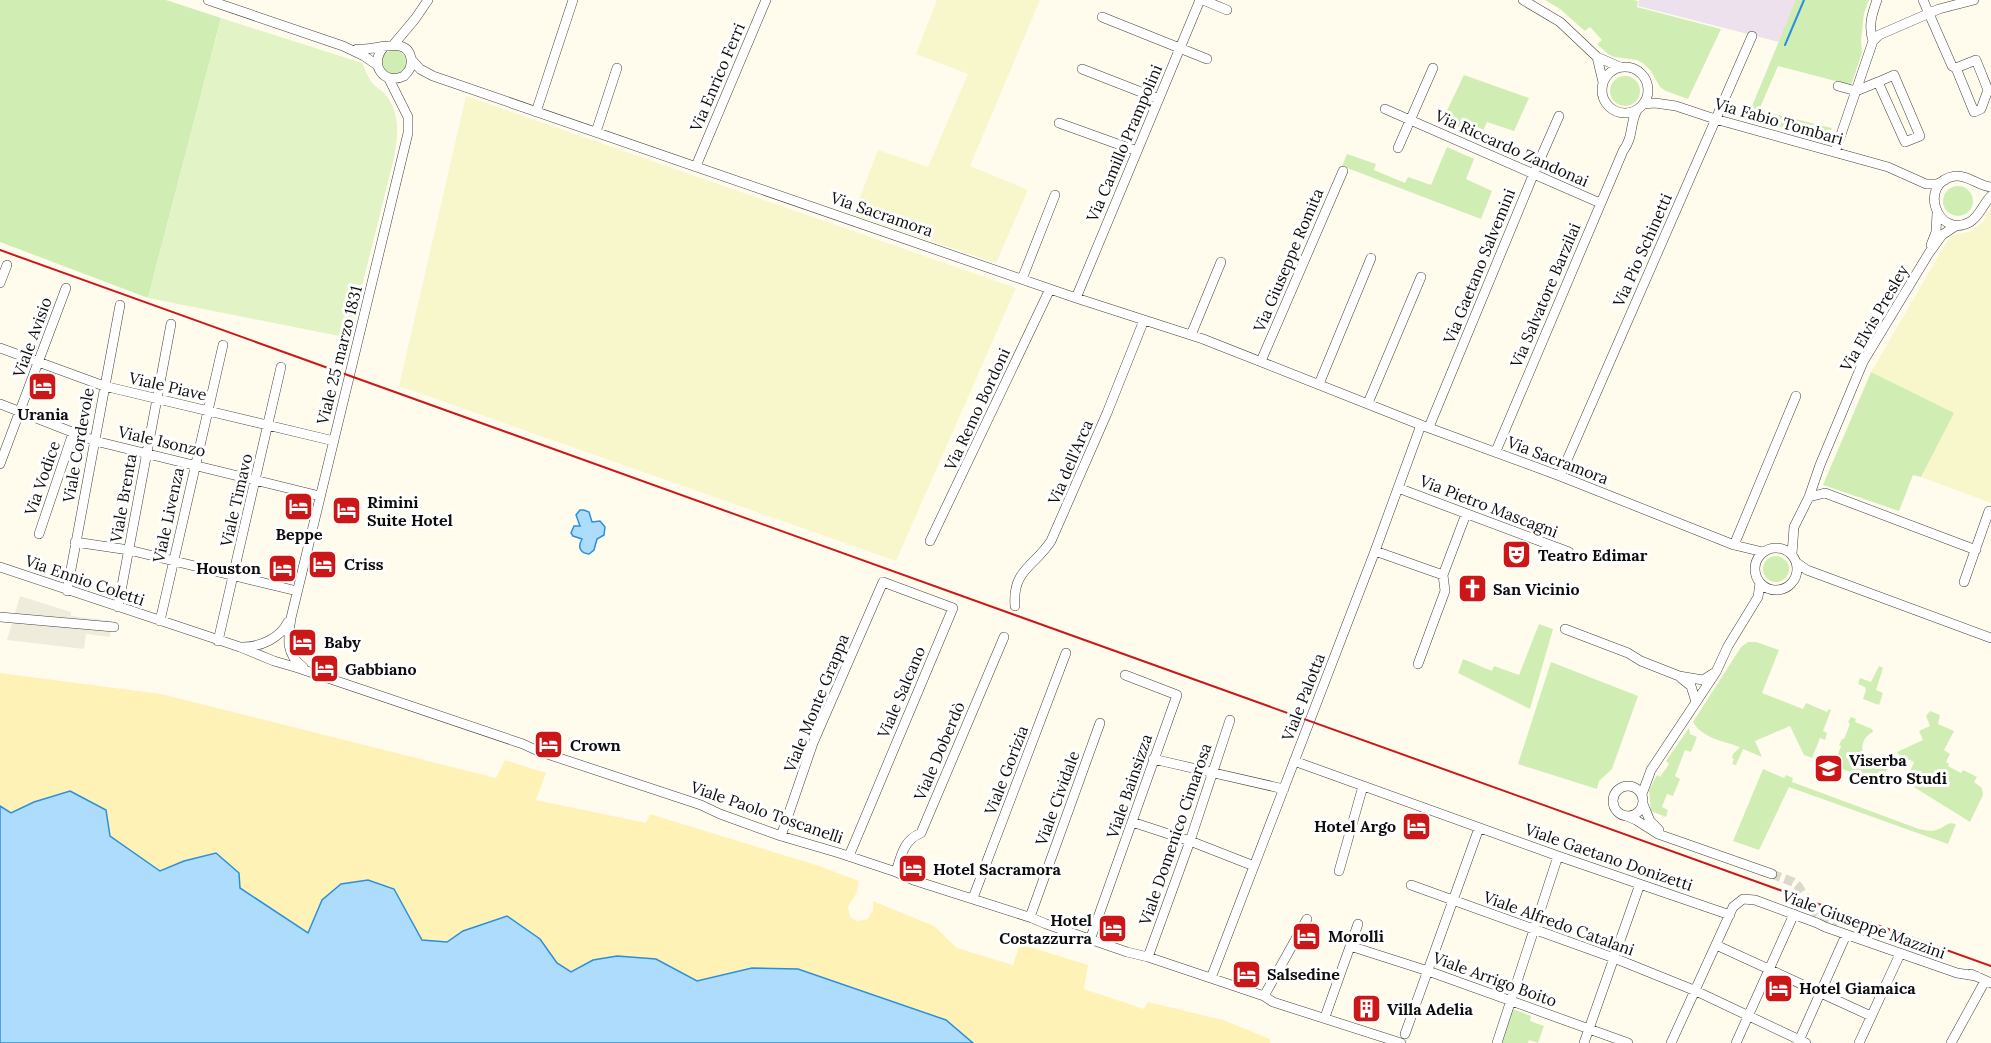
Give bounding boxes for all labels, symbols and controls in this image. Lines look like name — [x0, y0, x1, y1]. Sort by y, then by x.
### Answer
street label: Via Enrico Ferri — [685, 20, 749, 135]
street label: Via Camillo Prampolini — [1081, 61, 1166, 225]
street label: Via Fabio Tombari — [1711, 93, 1846, 149]
street label: Via Riccardo Zandonai — [1431, 105, 1592, 191]
street label: Via Giuseppe Romita — [1248, 185, 1327, 336]
street label: Via Gaetano Salvemini — [1438, 186, 1519, 347]
street label: Via Sacramora — [827, 187, 936, 241]
street label: Via Pio Schinetti — [1608, 190, 1676, 311]
street label: Via Salvatore Barzilai — [1505, 220, 1584, 371]
street label: Via Elvis Presley — [1835, 261, 1913, 376]
street label: Viale 25 marzo 1831 — [312, 283, 366, 427]
street label: Viale Avisio — [8, 294, 56, 381]
street label: Via Remo Bordoni — [939, 345, 1014, 474]
street label: Viale Piave — [126, 367, 209, 405]
hotel icon: Urania — [27, 370, 59, 402]
street label: Viale Cordevole — [58, 386, 98, 505]
place label: Urania — [17, 404, 69, 424]
street label: Via dell'Arca — [1043, 417, 1097, 508]
street label: Viale Isonzo — [115, 421, 208, 461]
street label: Via Sacramora — [1504, 431, 1611, 488]
street label: Via Vodice — [20, 438, 64, 519]
street label: Viale Brenta — [105, 452, 141, 545]
street label: Viale Timavo — [215, 452, 256, 549]
street label: Viale Livenza — [148, 466, 188, 565]
street label: Via Pietro Mascagni — [1416, 470, 1561, 542]
hotel icon: Beppe — [283, 490, 315, 522]
place label: Rimini Suite Hotel — [367, 492, 453, 530]
hotel icon: Rimini Suite Hotel — [330, 495, 362, 527]
place label: Beppe — [275, 524, 323, 544]
theatre icon: Teatro Edimar — [1501, 539, 1533, 571]
place label: Teatro Edimar — [1538, 545, 1648, 565]
hotel icon: Criss — [307, 548, 339, 580]
street label: Via Ennio Coletti — [22, 550, 147, 610]
hotel icon: Houston — [266, 552, 298, 584]
place label: Criss — [344, 554, 384, 574]
place label: Houston — [196, 558, 261, 578]
church icon: San Vicinio — [1456, 573, 1488, 605]
place label: San Vicinio — [1493, 579, 1580, 599]
hotel icon: Baby — [287, 626, 319, 658]
street label: Viale Monte Grappa — [779, 631, 853, 776]
place label: Baby — [324, 632, 361, 652]
street label: Viale Salcano — [872, 643, 929, 742]
street label: Viale Palotta — [1277, 650, 1329, 745]
hotel icon: Gabbiano — [308, 653, 340, 685]
place label: Gabbiano — [345, 659, 417, 679]
street label: Viale Doberdò — [909, 699, 969, 804]
street label: Viale Gorizia — [979, 722, 1032, 818]
hotel icon: Crown — [533, 729, 565, 761]
street label: Viale Bainsizza — [1101, 731, 1156, 842]
place label: Crown — [570, 735, 621, 755]
street label: Viale Domenico Cimarosa — [1134, 741, 1216, 928]
street label: Viale Cividale — [1030, 748, 1083, 849]
place label: Viserba Centro Studi — [1849, 750, 1947, 788]
school or university icon: Viserba Centro Studi — [1812, 753, 1844, 785]
street label: Viale Paolo Toscanelli — [687, 776, 846, 847]
hotel icon: Hotel Argo — [1401, 810, 1433, 842]
place label: Hotel Argo — [1314, 816, 1396, 836]
street label: Viale Gaetano Donizetti — [1522, 819, 1695, 895]
hotel icon: Hotel Sacramora — [896, 853, 928, 885]
place label: Hotel Sacramora — [933, 859, 1062, 879]
street label: Viale Giuseppe Mazzini — [1779, 885, 1948, 963]
street label: Viale Alfredo Catalani — [1480, 886, 1637, 960]
place label: Hotel Costazzurra — [999, 910, 1093, 948]
hotel icon: Hotel Costazzurra — [1097, 913, 1129, 945]
hotel icon: Morolli — [1291, 920, 1323, 952]
place label: Morolli — [1328, 926, 1384, 946]
street label: Viale Arrigo Boito — [1429, 947, 1560, 1011]
hotel icon: Salsedine — [1230, 958, 1262, 990]
place label: Salsedine — [1267, 964, 1340, 984]
hotel icon: Hotel Giamaica — [1762, 972, 1794, 1004]
place label: Hotel Giamaica — [1799, 978, 1916, 998]
building icon: Villa Adelia — [1350, 993, 1382, 1025]
place label: Villa Adelia — [1387, 999, 1474, 1019]

